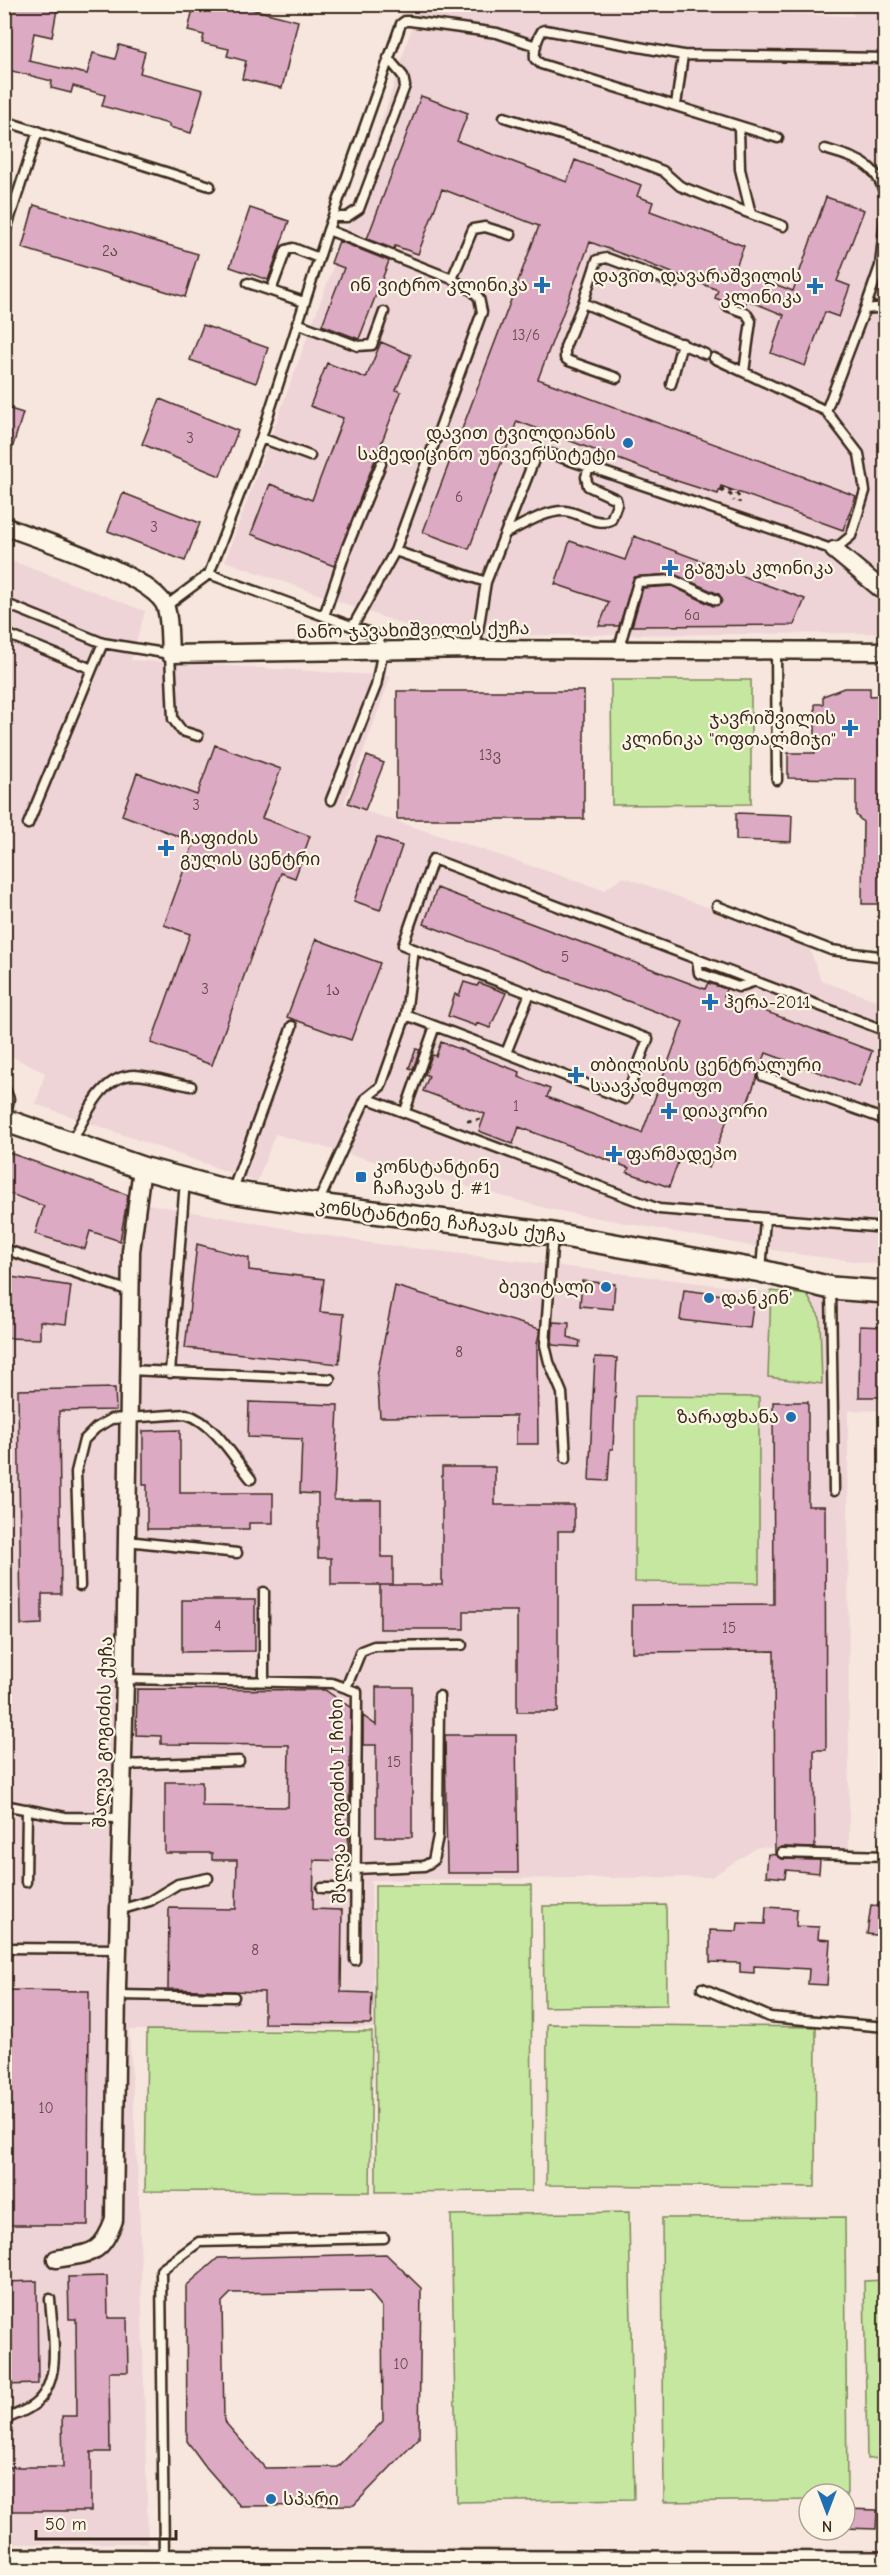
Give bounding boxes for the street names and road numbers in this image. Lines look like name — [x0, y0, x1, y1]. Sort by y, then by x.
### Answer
street label: ნანო ჯავახიშვილის ქუჩა — [296, 618, 530, 643]
street label: კონსტანტინე ჩაჩავას ქუჩა — [314, 1196, 567, 1247]
street label: შალვა გოგიძის ქუჩა — [90, 1636, 117, 1828]
street label: შალვა გოგიძის I ჩიხი — [326, 1698, 351, 1904]

